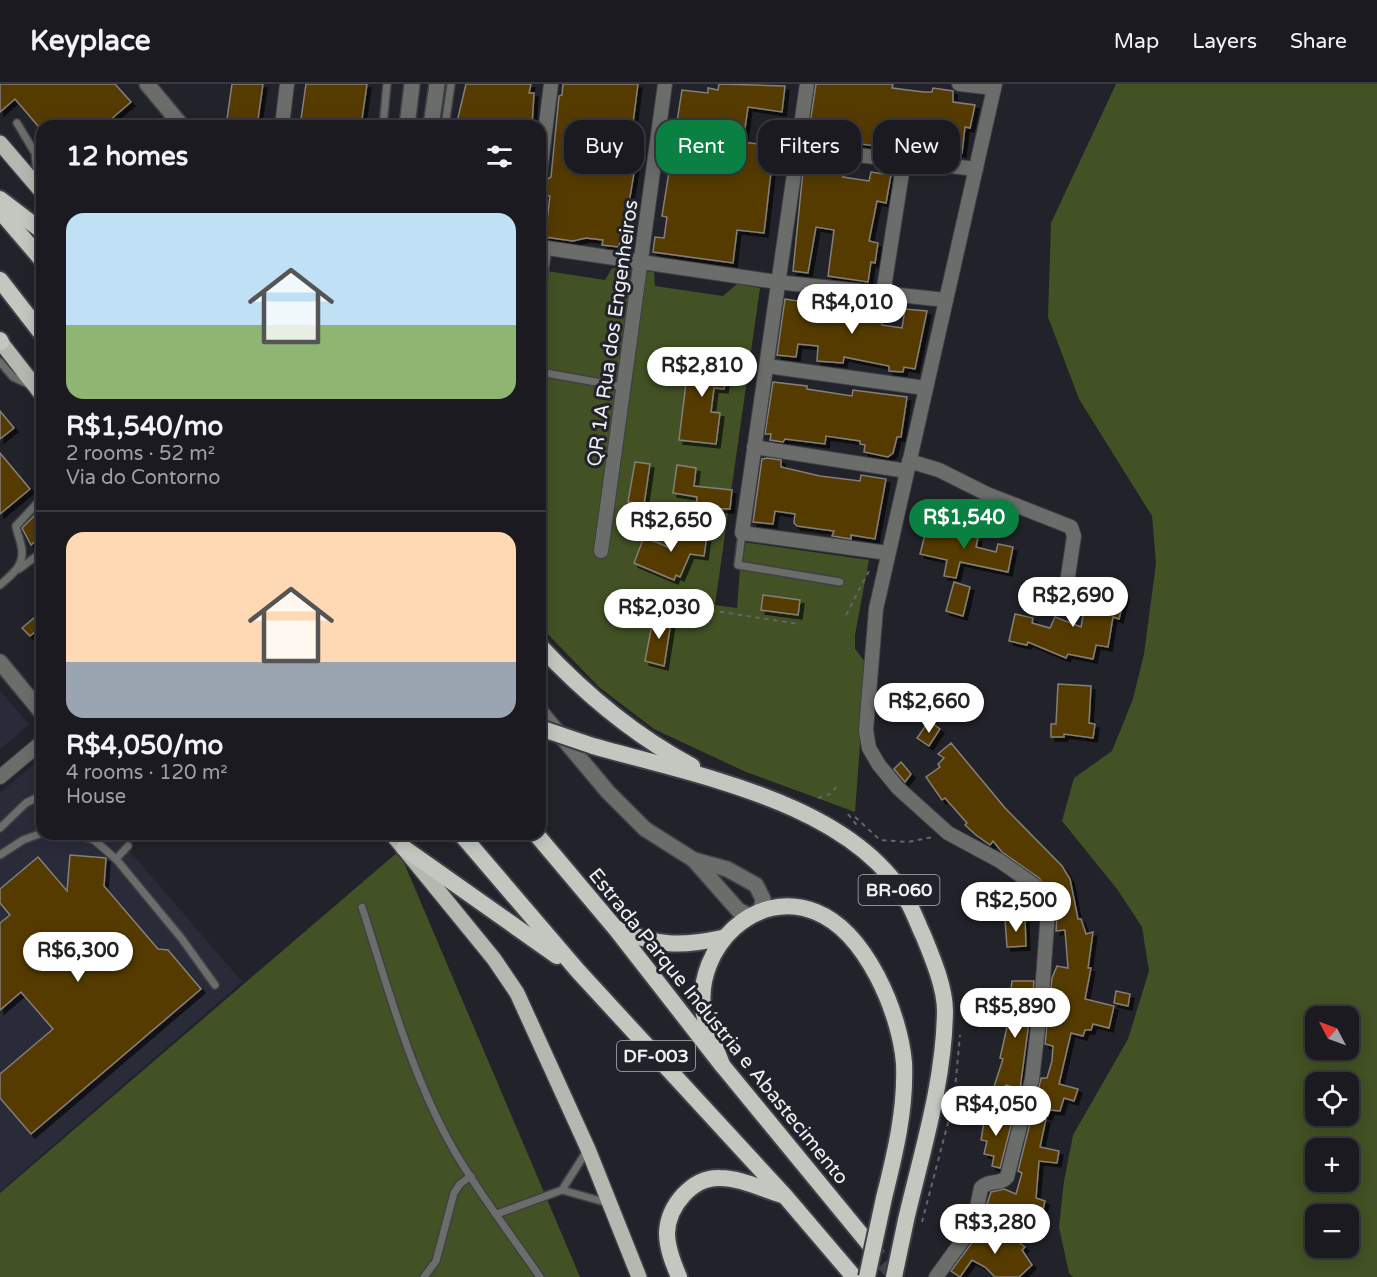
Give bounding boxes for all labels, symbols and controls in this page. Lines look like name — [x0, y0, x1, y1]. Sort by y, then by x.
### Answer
text: Keyplace — [30, 24, 151, 58]
text: Map — [1114, 29, 1159, 54]
text: Layers — [1192, 29, 1257, 54]
text: Share — [1290, 29, 1347, 54]
chip: Buy — [564, 120, 644, 174]
chip: Rent — [656, 120, 746, 174]
chip: Filters — [758, 120, 861, 174]
chip: New — [873, 120, 960, 174]
icon: filters — [483, 140, 516, 173]
text: 12 homes — [66, 141, 188, 172]
street label: QR 1A Rua dos Engenheiros — [582, 198, 644, 468]
icon: home — [237, 252, 345, 360]
pin: R$4,010 — [797, 284, 907, 335]
text: R$4,010 — [811, 291, 893, 315]
pin: R$2,810 — [647, 347, 757, 398]
text: R$2,810 — [661, 354, 743, 378]
text: R$1,540/mo — [66, 411, 223, 442]
text: 2 rooms · 52 m² — [66, 442, 215, 466]
text: Via do Contorno — [66, 466, 220, 490]
pin: R$1,540 — [909, 499, 1019, 550]
pin: R$2,650 — [616, 502, 726, 553]
text: R$1,540 — [923, 506, 1005, 530]
text: R$2,650 — [630, 509, 712, 533]
icon: home — [237, 571, 345, 679]
pin: R$2,690 — [1018, 577, 1128, 628]
text: R$2,690 — [1032, 584, 1114, 608]
pin: R$2,030 — [604, 589, 714, 640]
text: R$2,030 — [618, 596, 700, 620]
pin: R$2,660 — [874, 683, 984, 734]
text: R$2,660 — [888, 690, 970, 714]
text: R$4,050/mo — [66, 730, 223, 761]
text: 4 rooms · 120 m² — [66, 761, 228, 785]
text: House — [66, 785, 126, 809]
street label: Estrada Parque Indústria e Abastecimento — [583, 864, 853, 1190]
road number: BR-060 — [858, 875, 940, 905]
pin: R$2,500 — [961, 882, 1071, 933]
text: R$2,500 — [975, 889, 1057, 913]
pin: R$6,300 — [23, 932, 133, 983]
text: R$6,300 — [37, 939, 119, 963]
pin: R$5,890 — [960, 988, 1070, 1039]
text: R$5,890 — [974, 995, 1056, 1019]
north arrow — [1305, 1006, 1359, 1060]
map controls — [1305, 1006, 1359, 1258]
road number: DF-003 — [617, 1041, 695, 1071]
button: locate — [1305, 1072, 1359, 1126]
pin: R$4,050 — [941, 1086, 1051, 1137]
text: R$4,050 — [955, 1093, 1037, 1117]
button: + — [1305, 1138, 1359, 1192]
pin: R$3,280 — [940, 1204, 1050, 1255]
button: − — [1305, 1204, 1359, 1258]
text: R$3,280 — [954, 1211, 1036, 1235]

